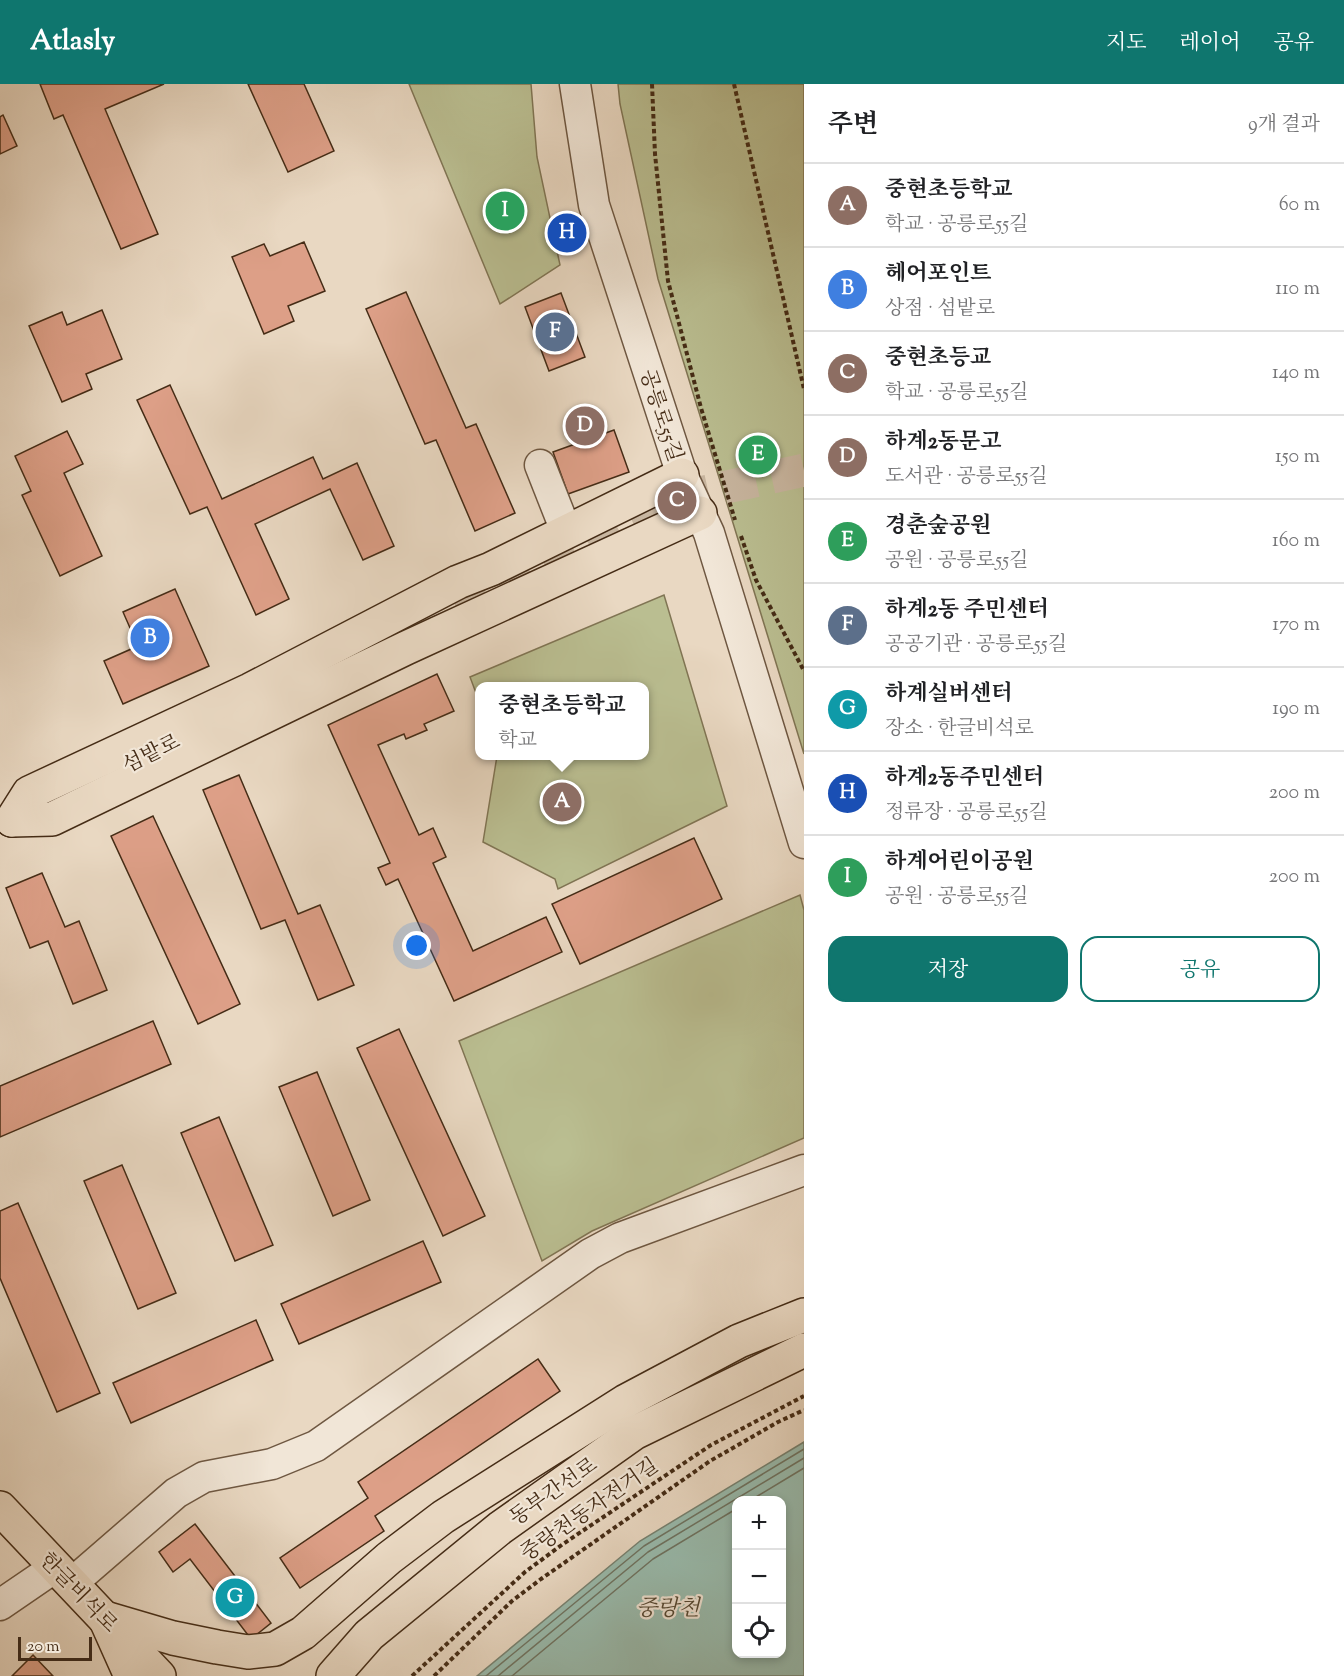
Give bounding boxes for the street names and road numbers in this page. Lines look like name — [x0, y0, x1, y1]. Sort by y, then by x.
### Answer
street label: 공릉로55길 — [631, 365, 689, 466]
street label: 섬밭로 — [118, 728, 186, 782]
street label: 동부간선로 — [504, 1451, 604, 1534]
street label: 중랑천동자전거길 — [515, 1452, 665, 1569]
street label: 한글비석로 — [32, 1546, 124, 1640]

